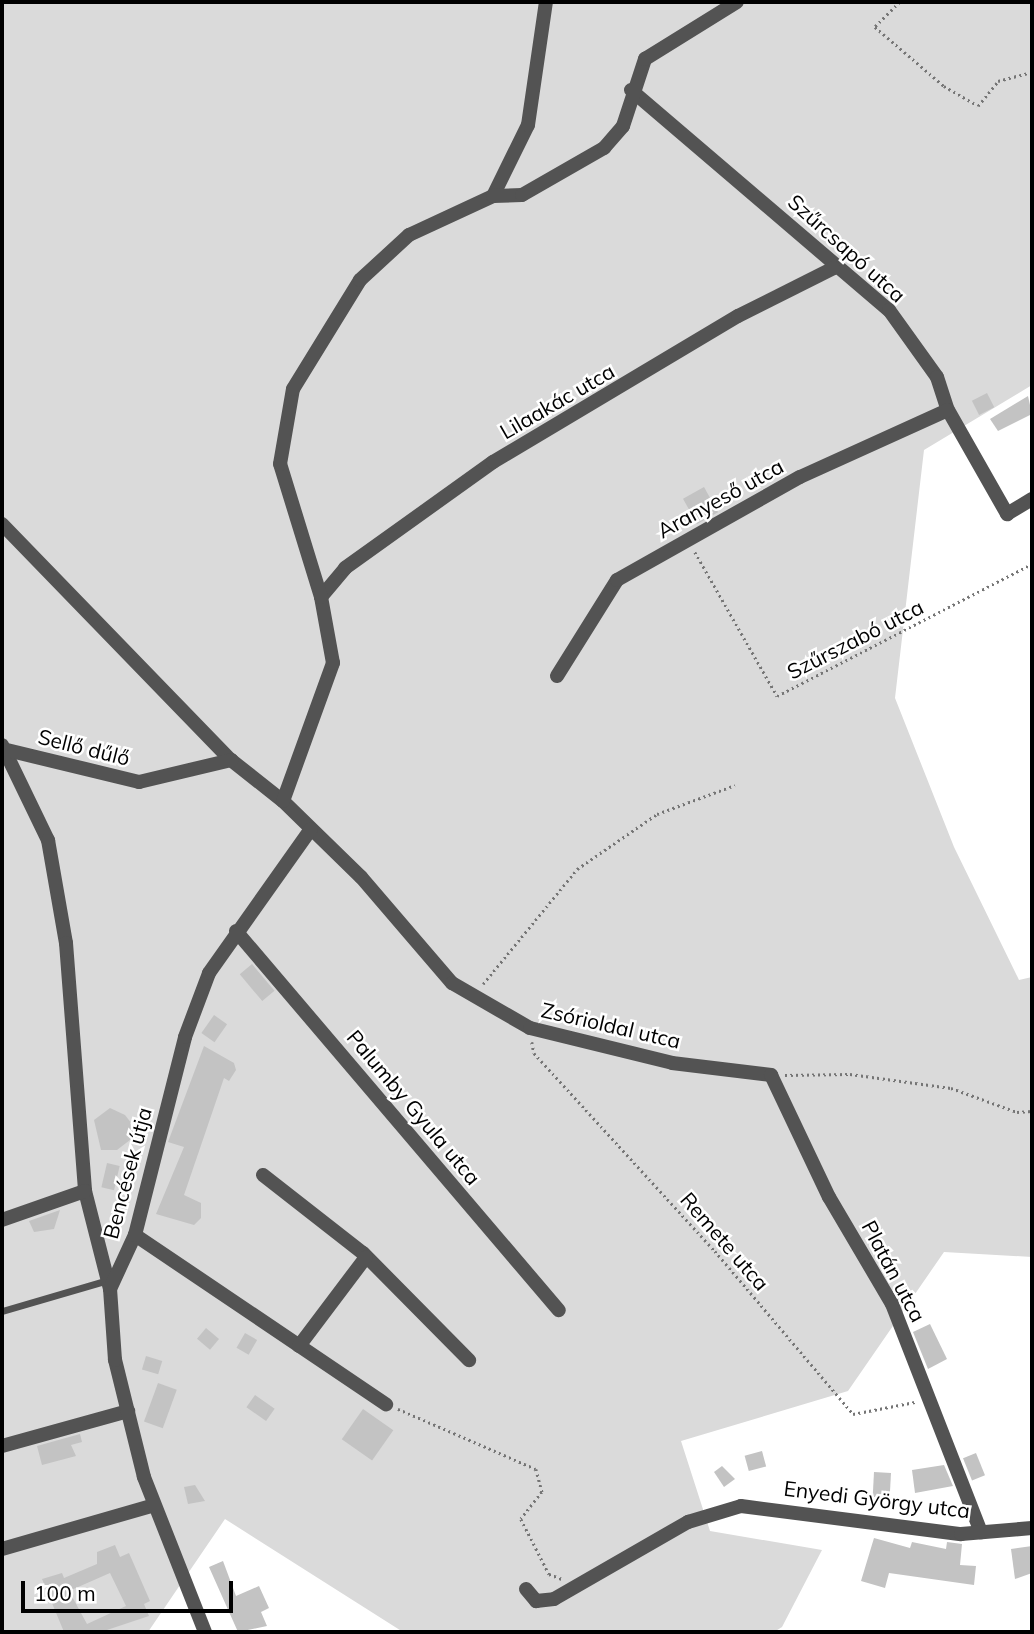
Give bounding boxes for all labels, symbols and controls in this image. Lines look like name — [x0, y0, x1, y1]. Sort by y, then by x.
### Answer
street label: Szűrcsapó utca — [783, 189, 911, 307]
street label: Lilaakác utca — [495, 358, 619, 444]
street label: Aranyeső utca — [653, 453, 787, 543]
street label: Szűrszabó utca — [783, 594, 927, 684]
street label: Sellő dűlő — [36, 723, 132, 771]
street label: Zsórioldal utca — [539, 997, 683, 1053]
street label: Palumby Gyula utca — [342, 1024, 486, 1190]
street label: Bencések útja — [97, 1105, 157, 1241]
street label: Remete utca — [675, 1187, 775, 1295]
street label: Platán utca — [857, 1216, 931, 1326]
street label: Enyedi György utca — [782, 1475, 972, 1523]
scale bar — [24, 1568, 236, 1612]
text: 100 m — [34, 1580, 96, 1606]

